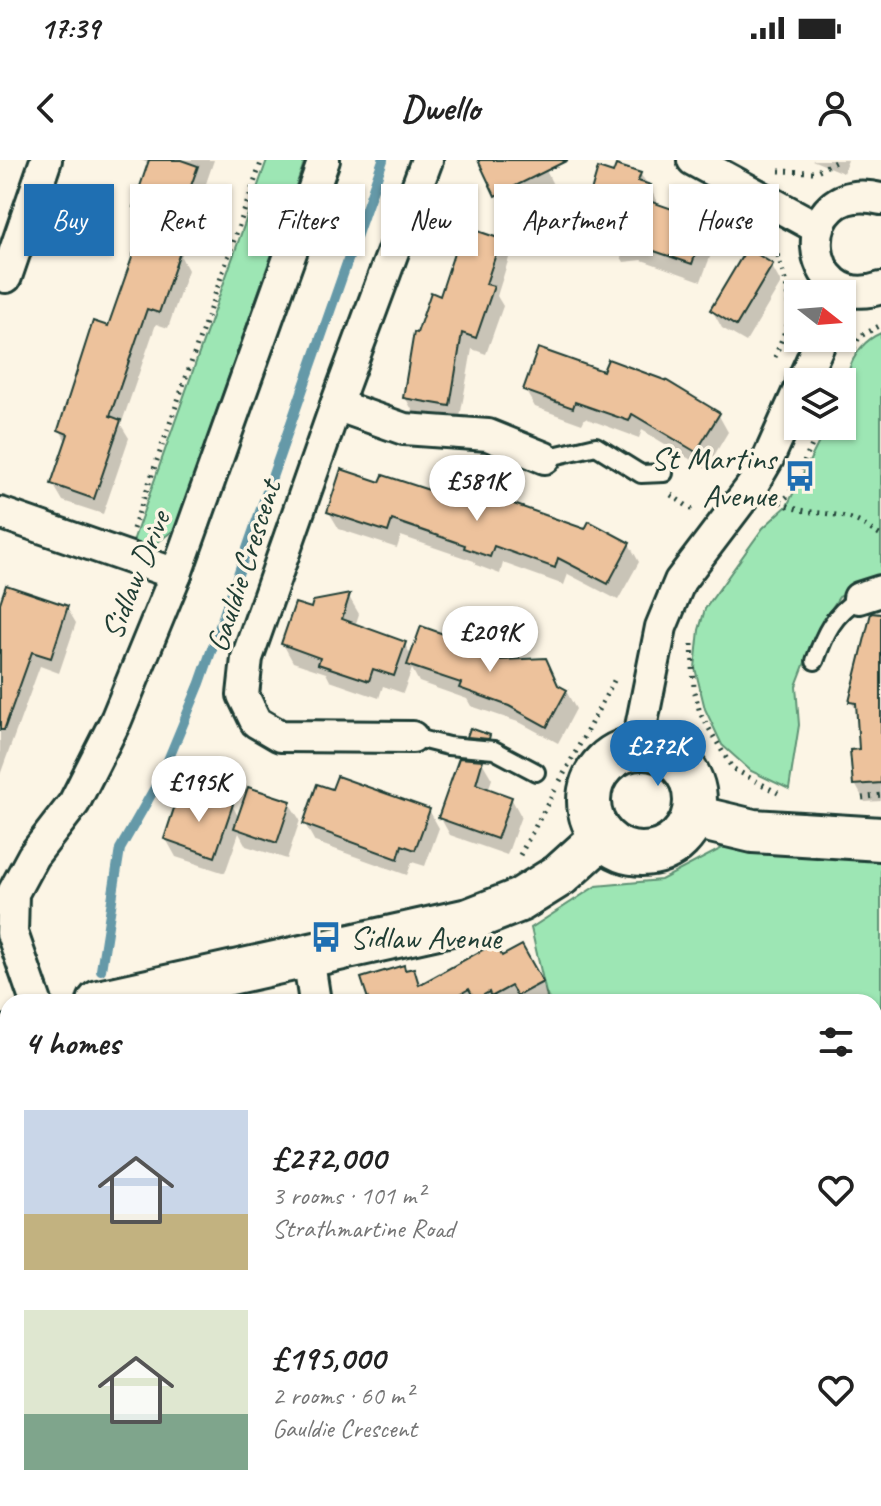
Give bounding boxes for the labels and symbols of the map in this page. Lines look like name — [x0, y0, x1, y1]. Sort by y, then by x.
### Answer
north arrow — [784, 280, 856, 352]
place label: St Martins Avenue — [651, 438, 779, 516]
pin: £581K — [421, 455, 533, 523]
bus stop icon: St Martins Avenue — [783, 459, 817, 493]
street label: Gauldie Crescent — [196, 472, 292, 657]
street label: Sidlaw Drive — [91, 503, 181, 645]
pin: £209K — [434, 606, 546, 674]
pin: £272K — [602, 720, 714, 788]
pin: £195K — [143, 756, 255, 824]
place label: Sidlaw Avenue — [350, 917, 503, 958]
bus stop icon: Sidlaw Avenue — [309, 920, 343, 954]

